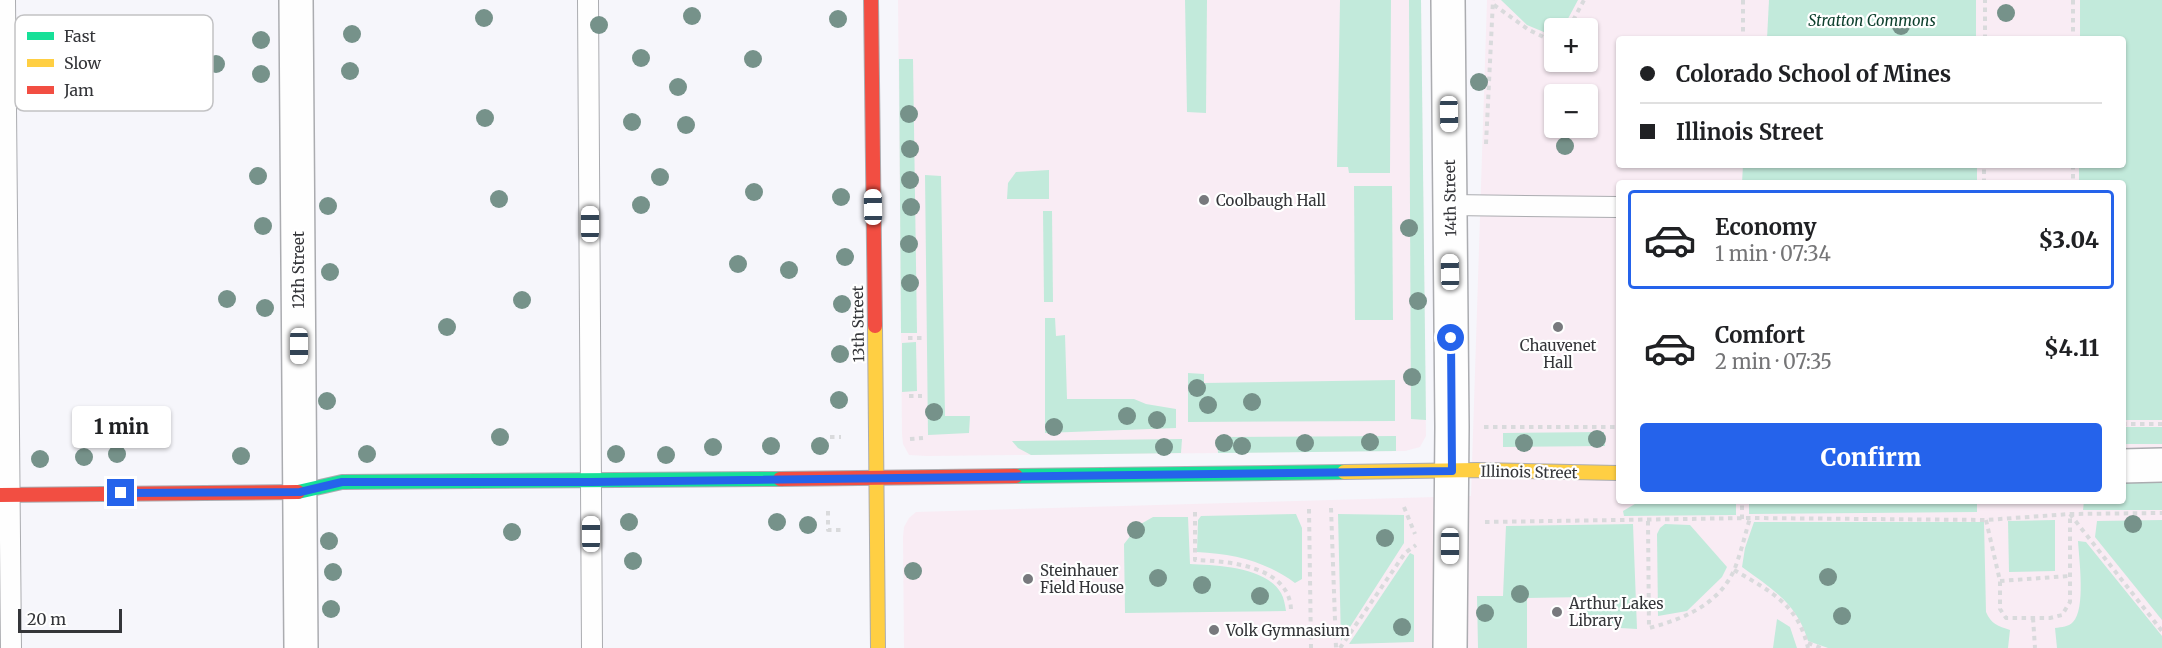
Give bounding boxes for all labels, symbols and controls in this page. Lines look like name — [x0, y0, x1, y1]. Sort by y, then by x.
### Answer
park label: Stratton Commons — [1808, 11, 1936, 30]
legend — [15, 15, 213, 111]
map controls — [1544, 18, 1598, 138]
button: + — [1544, 18, 1598, 72]
text: Fast — [64, 26, 97, 46]
text: Slow — [64, 53, 102, 73]
text: Colorado School of Mines — [1676, 60, 1951, 88]
text: Jam — [63, 80, 94, 100]
button: − — [1544, 84, 1598, 138]
car — [1440, 96, 1458, 132]
text: Illinois Street — [1676, 118, 1823, 146]
street label: 14th Street — [1440, 159, 1460, 237]
car — [864, 189, 882, 225]
place label: Coolbaugh Hall — [1216, 191, 1326, 210]
marker: Coolbaugh Hall — [1197, 193, 1211, 207]
car — [581, 206, 599, 242]
icon: car — [1643, 213, 1697, 267]
text: Economy — [1715, 213, 1816, 241]
text: $3.04 — [2038, 226, 2099, 254]
street label: 12th Street — [289, 231, 308, 309]
text: 1 min · 07:34 — [1715, 241, 1831, 266]
car — [1441, 254, 1459, 290]
street label: 13th Street — [848, 285, 868, 363]
marker: Chauvenet Hall — [1551, 320, 1565, 334]
icon: car — [1643, 321, 1697, 375]
text: Comfort — [1715, 321, 1805, 349]
route start — [1437, 324, 1464, 351]
car — [290, 328, 308, 364]
text: $4.11 — [2044, 334, 2099, 362]
place label: Chauvenet Hall — [1520, 336, 1596, 372]
text: 2 min · 07:35 — [1715, 349, 1832, 374]
callout: 1 min — [72, 406, 170, 448]
text: 1 min — [94, 414, 149, 439]
button: Confirm — [1640, 423, 2102, 492]
street label: Illinois Street — [1480, 462, 1578, 482]
route end — [107, 479, 134, 506]
car — [582, 516, 600, 552]
car — [1441, 528, 1459, 564]
place label: Steinhauer Field House — [1040, 561, 1124, 597]
marker: Steinhauer Field House — [1021, 572, 1035, 586]
place label: Arthur Lakes Library — [1568, 594, 1664, 630]
marker: Arthur Lakes Library — [1550, 605, 1564, 619]
scale bar — [18, 606, 122, 634]
text: 20 m — [27, 609, 66, 629]
place label: Volk Gymnasium — [1225, 621, 1350, 640]
marker: Volk Gymnasium — [1207, 623, 1221, 637]

